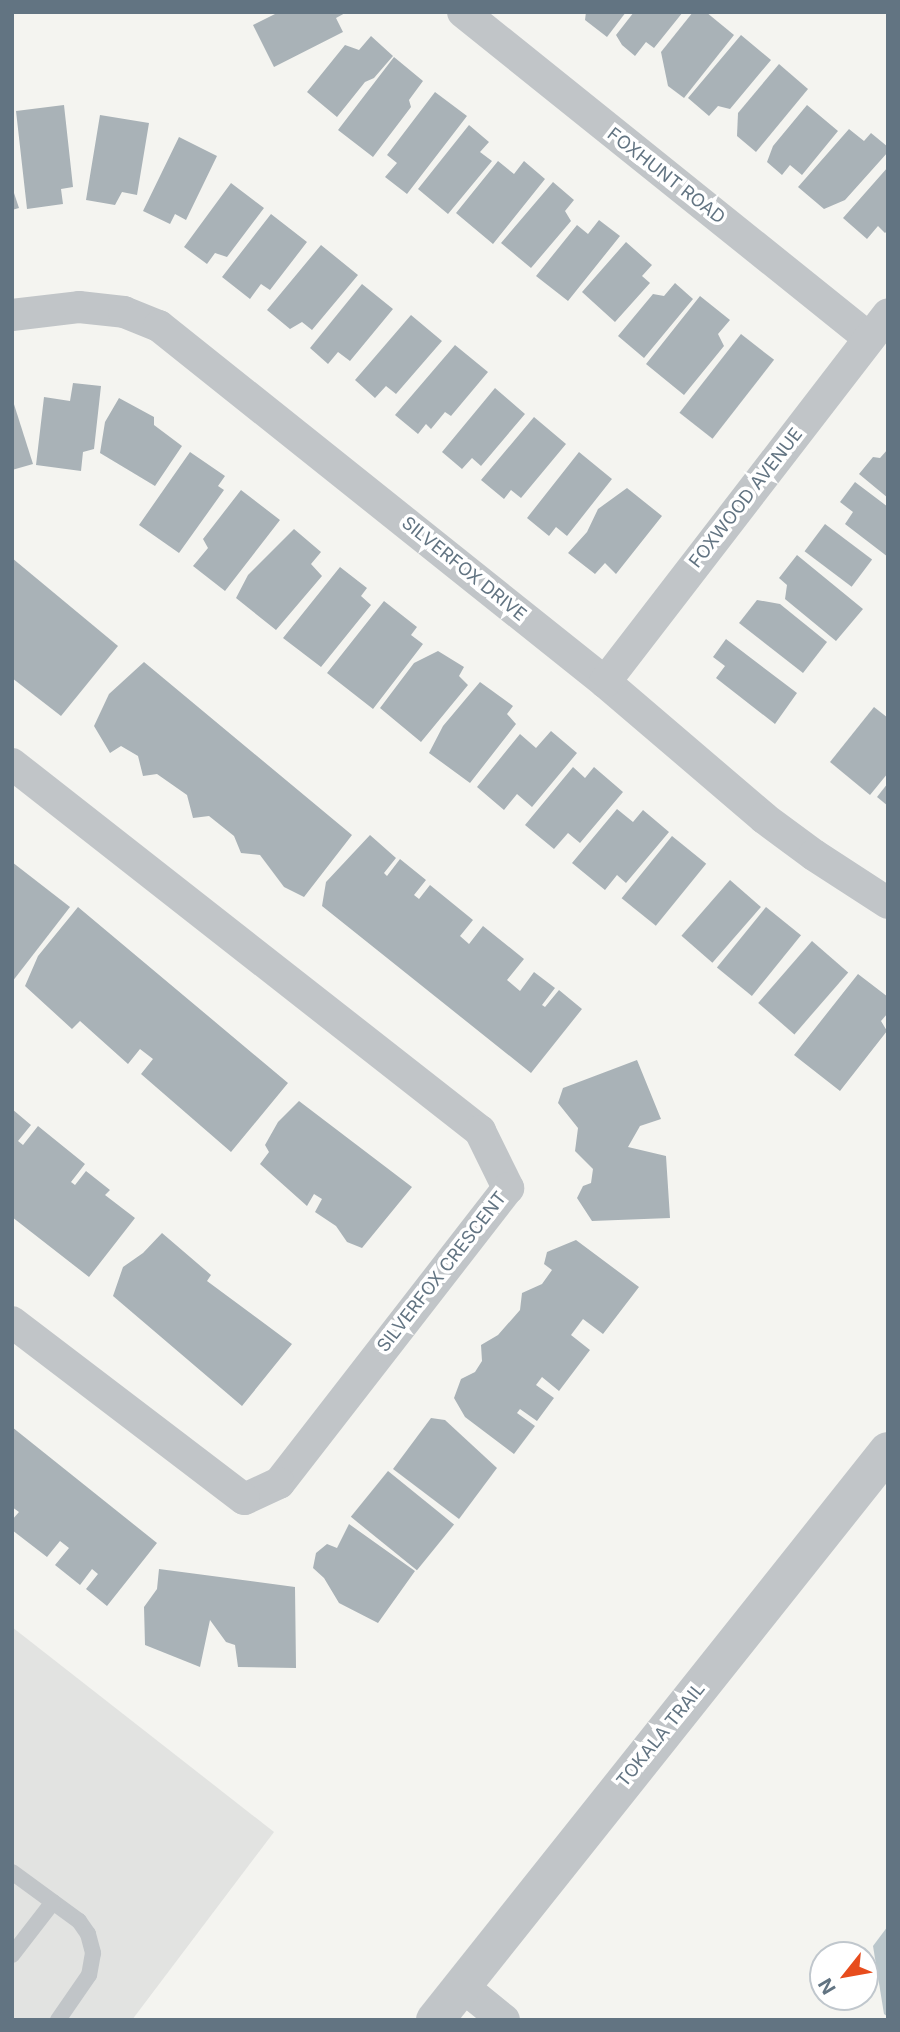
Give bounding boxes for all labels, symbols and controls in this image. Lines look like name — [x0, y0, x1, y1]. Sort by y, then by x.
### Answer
street label: FOXHUNT ROAD — [603, 123, 729, 229]
street label: FOXWOOD AVENUE — [685, 424, 807, 572]
street label: SILVERFOX DRIVE — [397, 512, 531, 626]
street label: SILVERFOX CRESCENT — [373, 1188, 511, 1356]
street label: TOKALA TRAIL — [612, 1679, 710, 1791]
north arrow — [809, 1941, 879, 2011]
text: N — [814, 1974, 841, 1998]

